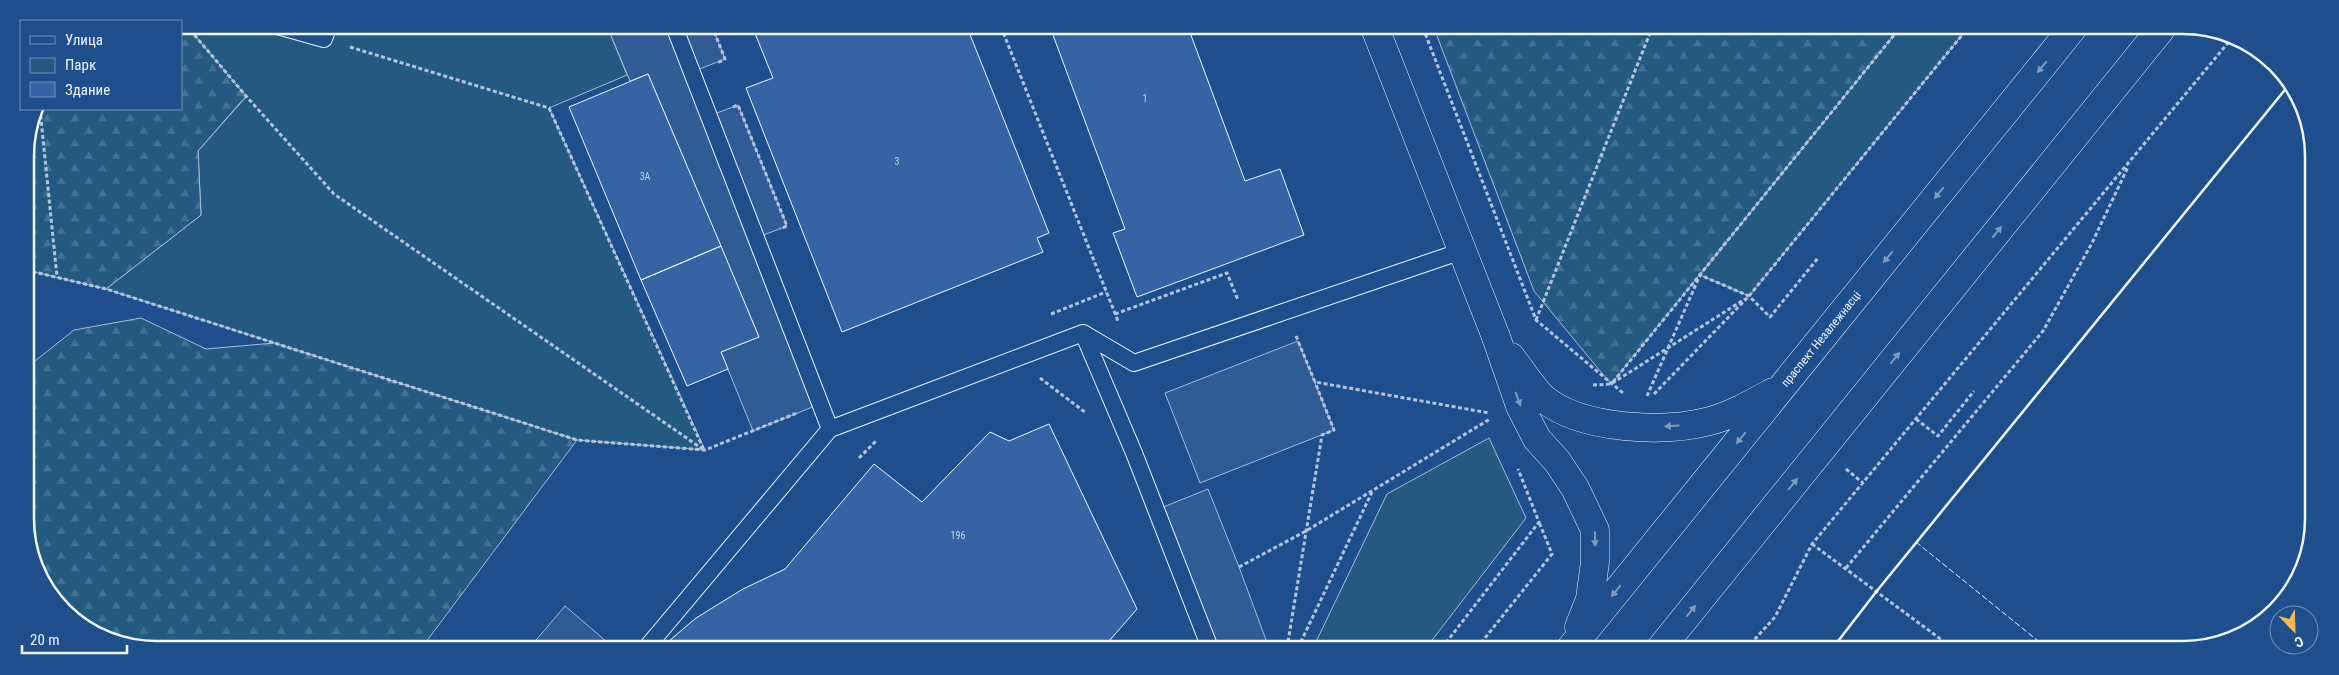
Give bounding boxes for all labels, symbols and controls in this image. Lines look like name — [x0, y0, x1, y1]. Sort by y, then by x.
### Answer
legend — [20, 20, 182, 110]
text: Улица — [65, 31, 103, 49]
text: Парк — [65, 56, 96, 74]
one-way arrow — [2036, 60, 2047, 73]
text: Здание — [65, 81, 110, 99]
house number: 1 — [1143, 93, 1147, 104]
house number: 3 — [895, 156, 900, 167]
house number: 3А — [640, 171, 651, 182]
one-way arrow — [1934, 186, 1945, 199]
one-way arrow — [1992, 225, 2003, 238]
one-way arrow — [1882, 250, 1893, 263]
street label: праспект Незалежнасці — [1778, 288, 1864, 390]
one-way arrow — [1890, 352, 1901, 365]
one-way arrow — [1514, 392, 1522, 407]
one-way arrow — [1664, 422, 1680, 430]
one-way arrow — [1736, 432, 1747, 445]
one-way arrow — [1788, 478, 1799, 491]
house number: 196 — [951, 530, 965, 541]
one-way arrow — [1591, 532, 1599, 548]
one-way arrow — [1611, 585, 1622, 598]
one-way arrow — [1685, 605, 1696, 618]
north arrow — [2269, 605, 2319, 655]
scale bar — [22, 622, 128, 654]
text: 20 m — [30, 631, 60, 649]
text: С — [2292, 633, 2306, 651]

